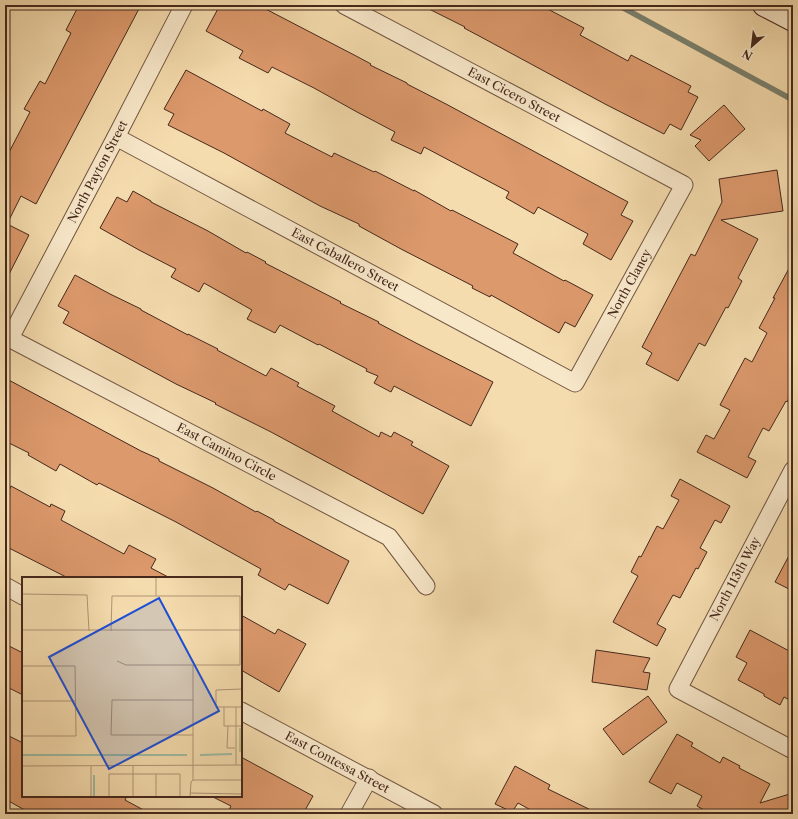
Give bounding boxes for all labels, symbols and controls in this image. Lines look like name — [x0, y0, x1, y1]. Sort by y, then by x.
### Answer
north arrow — [732, 26, 772, 66]
text: N — [739, 46, 755, 63]
street label: East Cicero Street — [465, 64, 564, 126]
street label: North Payton Street — [64, 117, 131, 225]
street label: East Caballero Street — [289, 224, 402, 295]
street label: North Clancy — [604, 246, 654, 321]
street label: East Camino Circle — [174, 419, 279, 484]
street label: North 113th Way — [706, 534, 763, 623]
inset map — [22, 577, 242, 797]
street label: East Contessa Street — [283, 728, 393, 796]

